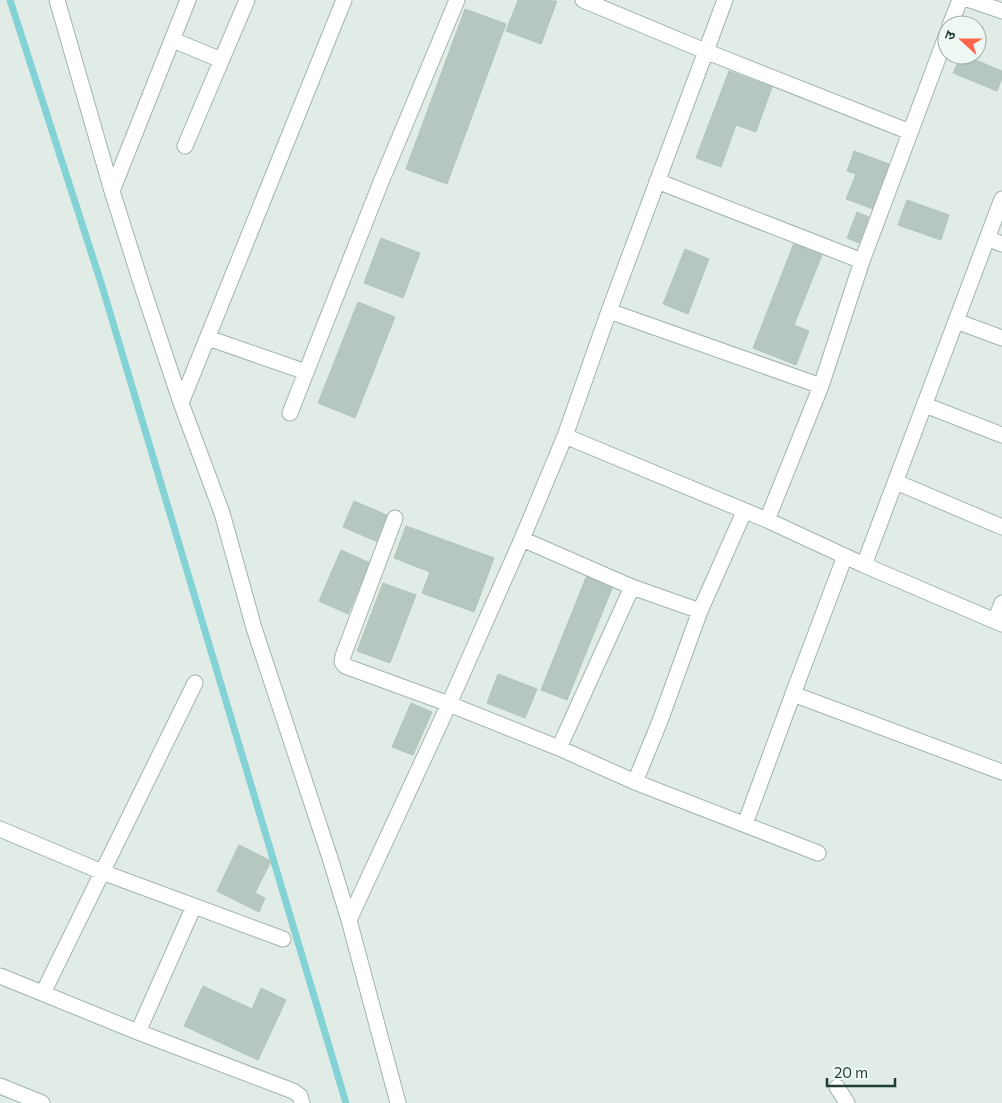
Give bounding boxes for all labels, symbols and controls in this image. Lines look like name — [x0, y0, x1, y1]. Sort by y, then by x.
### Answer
north arrow — [937, 15, 987, 65]
text: उ — [940, 28, 959, 42]
scale bar — [827, 1056, 894, 1088]
text: 20 m — [834, 1063, 868, 1081]

